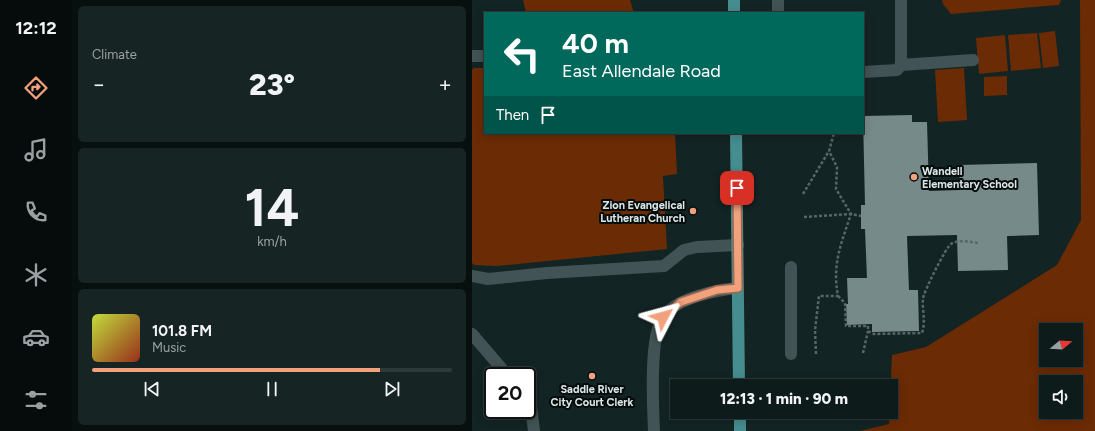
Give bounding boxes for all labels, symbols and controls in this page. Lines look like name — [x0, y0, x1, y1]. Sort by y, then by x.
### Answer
text: 12:12 — [15, 17, 57, 39]
text: 40 m — [562, 26, 629, 60]
icon: left — [496, 28, 548, 80]
text: Climate — [92, 47, 137, 62]
text: East Allendale Road — [562, 60, 721, 82]
text: 23° — [249, 66, 295, 103]
text: − — [92, 71, 106, 98]
text: + — [438, 71, 452, 98]
icon: directions — [22, 74, 50, 102]
icon: arrive — [537, 104, 559, 126]
text: Then — [496, 106, 529, 124]
icon: music — [22, 136, 50, 164]
place label: Wandell Elementary School — [922, 165, 1017, 191]
pin — [720, 171, 754, 205]
marker: Wandell Elementary School — [909, 172, 919, 182]
text: 14 — [245, 177, 299, 239]
icon: arrive — [726, 177, 748, 199]
icon: phone — [22, 198, 50, 226]
place label: Zion Evangelical Lutheran Church — [600, 199, 685, 225]
marker: Zion Evangelical Lutheran Church — [688, 206, 698, 216]
text: km/h — [257, 234, 287, 249]
icon: climate — [22, 261, 50, 289]
position arrow — [642, 296, 684, 338]
text: 101.8 FM — [152, 322, 212, 340]
icon: car — [22, 323, 50, 351]
north arrow — [1039, 323, 1083, 367]
map controls — [1039, 323, 1083, 419]
text: Music — [152, 340, 186, 355]
speed limit sign: 20 — [484, 367, 536, 419]
marker: Saddle River City Court Clerk — [587, 371, 597, 381]
button: sound — [1039, 375, 1083, 419]
icon: previous — [141, 378, 163, 400]
icon: pause — [261, 378, 283, 400]
icon: next — [381, 378, 403, 400]
place label: Saddle River City Court Clerk — [551, 383, 634, 409]
icon: filters — [22, 386, 50, 414]
text: 12:13 · 1 min · 90 m — [720, 390, 848, 408]

